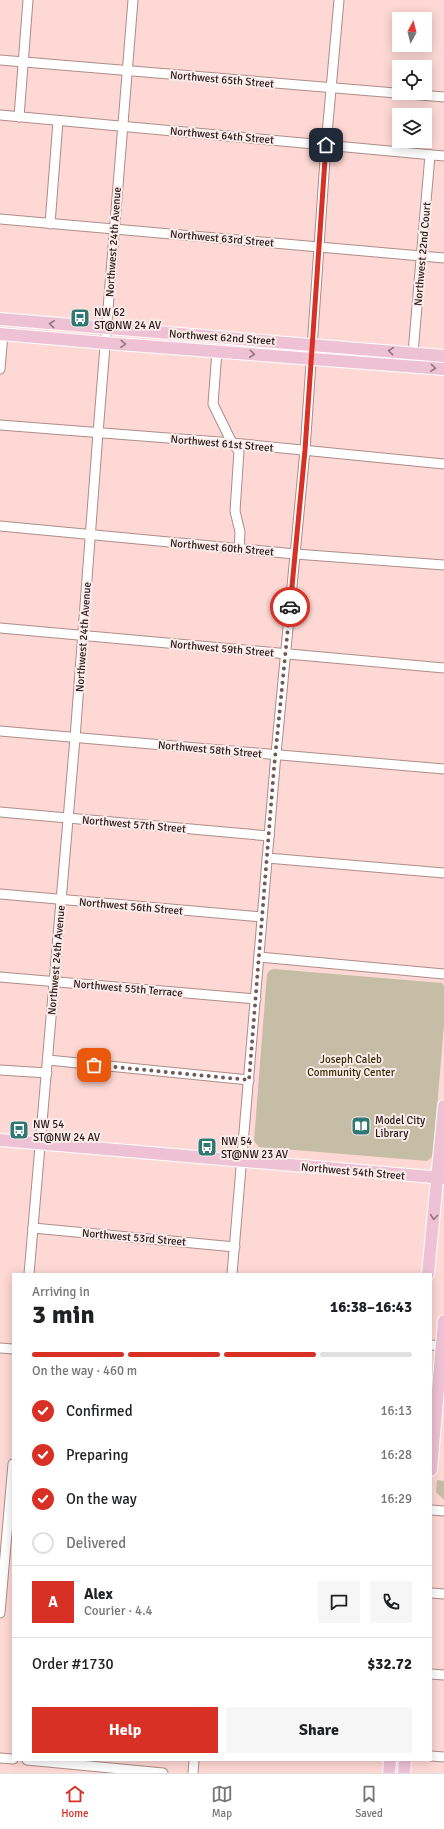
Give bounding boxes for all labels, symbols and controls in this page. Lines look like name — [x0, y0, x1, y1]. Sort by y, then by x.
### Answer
north arrow — [392, 12, 432, 52]
map controls — [392, 12, 432, 148]
button: locate — [392, 60, 432, 100]
street label: Northwest 65th Street — [169, 68, 275, 91]
button: layers — [392, 108, 432, 148]
street label: Northwest 64th Street — [169, 124, 275, 147]
pin — [309, 128, 343, 162]
icon: home — [315, 134, 337, 156]
street label: Northwest 24th Avenue — [103, 187, 124, 297]
street label: Northwest 22nd Court — [411, 201, 434, 306]
street label: Northwest 63rd Street — [169, 227, 275, 250]
place label: NW 62 ST@NW 24 AV — [94, 306, 162, 332]
bus stop icon: NW 62 ST@NW 24 AV — [69, 307, 91, 329]
one-way arrow — [49, 319, 55, 328]
street label: Northwest 62nd Street — [168, 327, 276, 348]
one-way arrow — [119, 340, 126, 349]
one-way arrow — [388, 347, 394, 356]
one-way arrow — [249, 349, 255, 358]
one-way arrow — [430, 363, 436, 372]
street label: Northwest 61st Street — [170, 433, 274, 454]
street label: Northwest 60th Street — [169, 536, 275, 559]
street label: Northwest 24th Avenue — [73, 582, 94, 692]
courier — [270, 587, 310, 627]
icon: car — [279, 596, 301, 618]
street label: Northwest 59th Street — [169, 637, 275, 660]
street label: Northwest 58th Street — [157, 738, 263, 761]
street label: Northwest 57th Street — [81, 813, 187, 836]
street label: Northwest 56th Street — [78, 895, 184, 918]
street label: Northwest 24th Avenue — [45, 905, 68, 1015]
street label: Northwest 55th Terrace — [73, 977, 183, 1000]
pin — [77, 1048, 111, 1082]
park label: Joseph Caleb Community Center — [307, 1053, 395, 1079]
icon: bag — [83, 1054, 105, 1076]
place label: Model City Library — [375, 1114, 426, 1140]
library icon: Model City Library — [350, 1115, 372, 1137]
place label: NW 54 ST@NW 24 AV — [33, 1118, 101, 1144]
bus stop icon: NW 54 ST@NW 24 AV — [8, 1119, 30, 1141]
place label: NW 54 ST@NW 23 AV — [221, 1135, 289, 1161]
bus stop icon: NW 54 ST@NW 23 AV — [196, 1136, 218, 1158]
street label: Northwest 54th Street — [300, 1160, 406, 1183]
one-way arrow — [430, 1214, 439, 1220]
street label: Northwest 53rd Street — [81, 1226, 187, 1249]
text: Arriving in — [32, 1284, 90, 1300]
text: 16:38–16:43 — [330, 1298, 412, 1316]
text: 3 min — [32, 1299, 95, 1331]
text: On the way · 460 m — [32, 1363, 137, 1379]
icon: check — [32, 1400, 54, 1422]
text: Confirmed — [66, 1402, 133, 1420]
text: 16:13 — [380, 1403, 412, 1419]
icon: check — [32, 1444, 54, 1466]
text: Preparing — [66, 1446, 129, 1464]
text: 16:28 — [380, 1447, 412, 1463]
icon: check — [32, 1488, 54, 1510]
text: On the way — [66, 1490, 137, 1508]
text: 16:29 — [380, 1491, 412, 1507]
text: Delivered — [66, 1534, 126, 1552]
button: chat — [318, 1581, 360, 1623]
button: phone — [370, 1581, 412, 1623]
text: Alex — [84, 1585, 113, 1603]
text: A — [48, 1593, 58, 1611]
text: Courier · 4.4 — [84, 1603, 153, 1619]
text: Order #1730 — [32, 1655, 114, 1673]
text: $32.72 — [367, 1655, 412, 1673]
button: Help — [32, 1707, 218, 1753]
button: Share — [226, 1707, 412, 1753]
tab: Home — [61, 1783, 89, 1820]
tab: Map — [211, 1783, 233, 1820]
tab: Saved — [355, 1783, 383, 1820]

